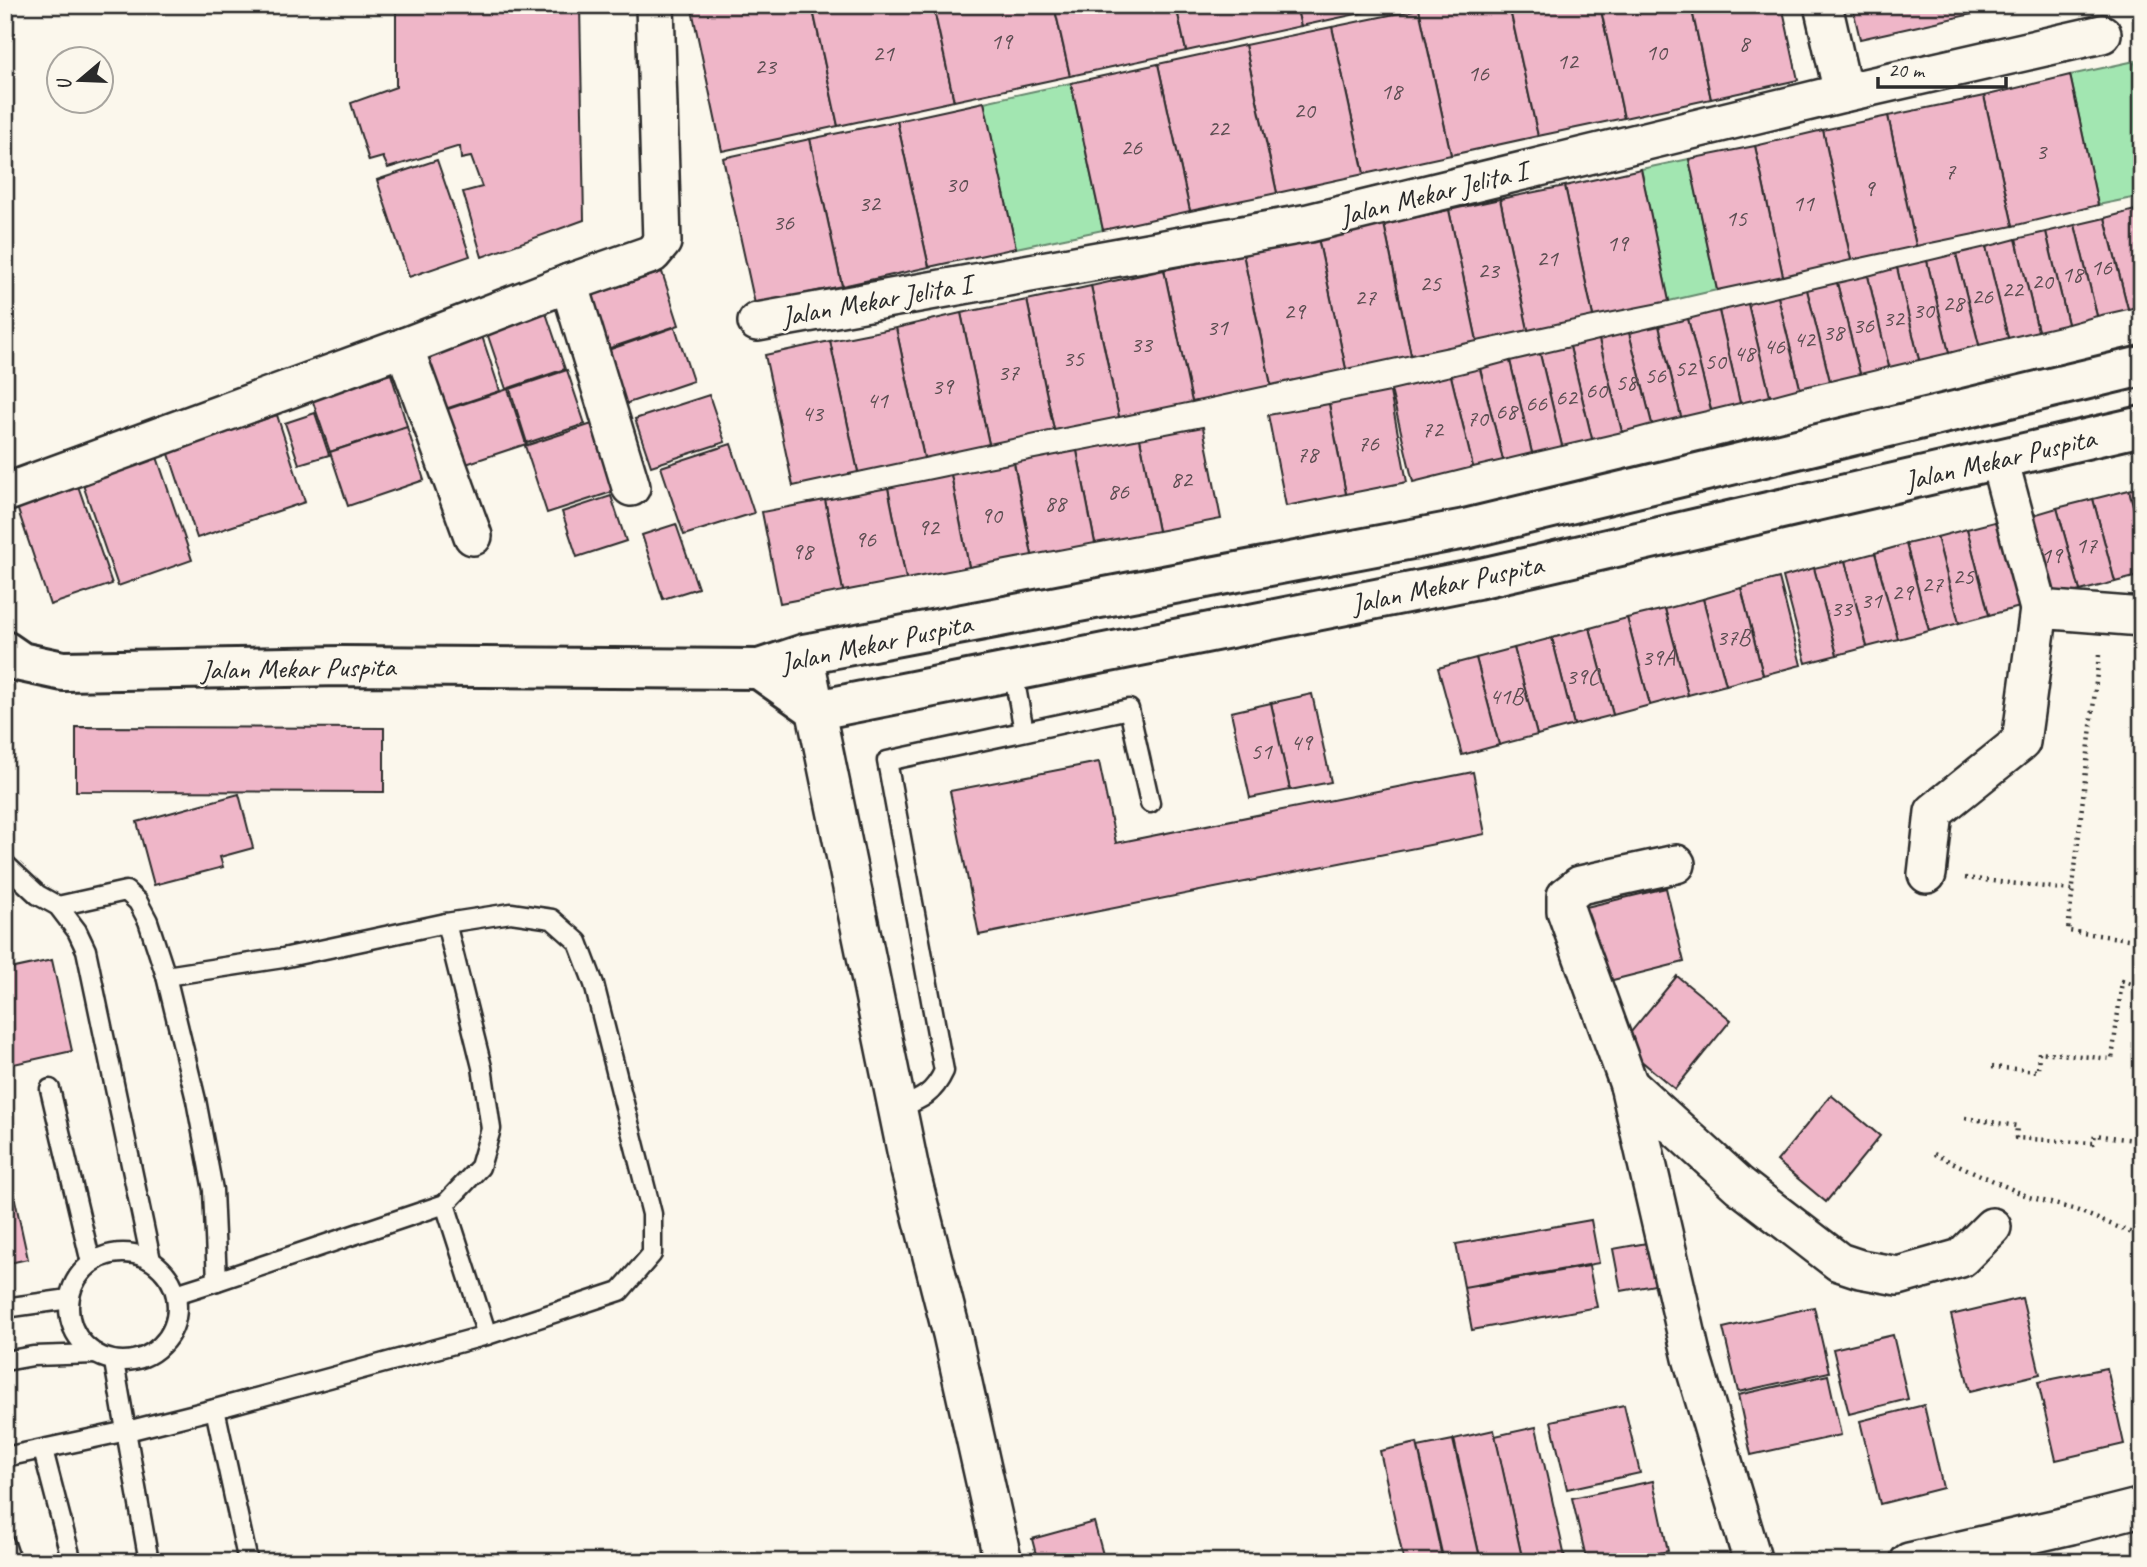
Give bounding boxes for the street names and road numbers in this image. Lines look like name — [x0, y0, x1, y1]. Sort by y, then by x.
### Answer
street label: Jalan Mekar Jelita I — [1334, 151, 1536, 234]
street label: Jalan Mekar Jelita I — [777, 265, 979, 334]
street label: Jalan Mekar Puspita — [1899, 420, 2100, 498]
street label: Jalan Mekar Puspita — [1346, 546, 1548, 622]
street label: Jalan Mekar Puspita — [775, 605, 977, 681]
street label: Jalan Mekar Puspita — [198, 649, 397, 687]

